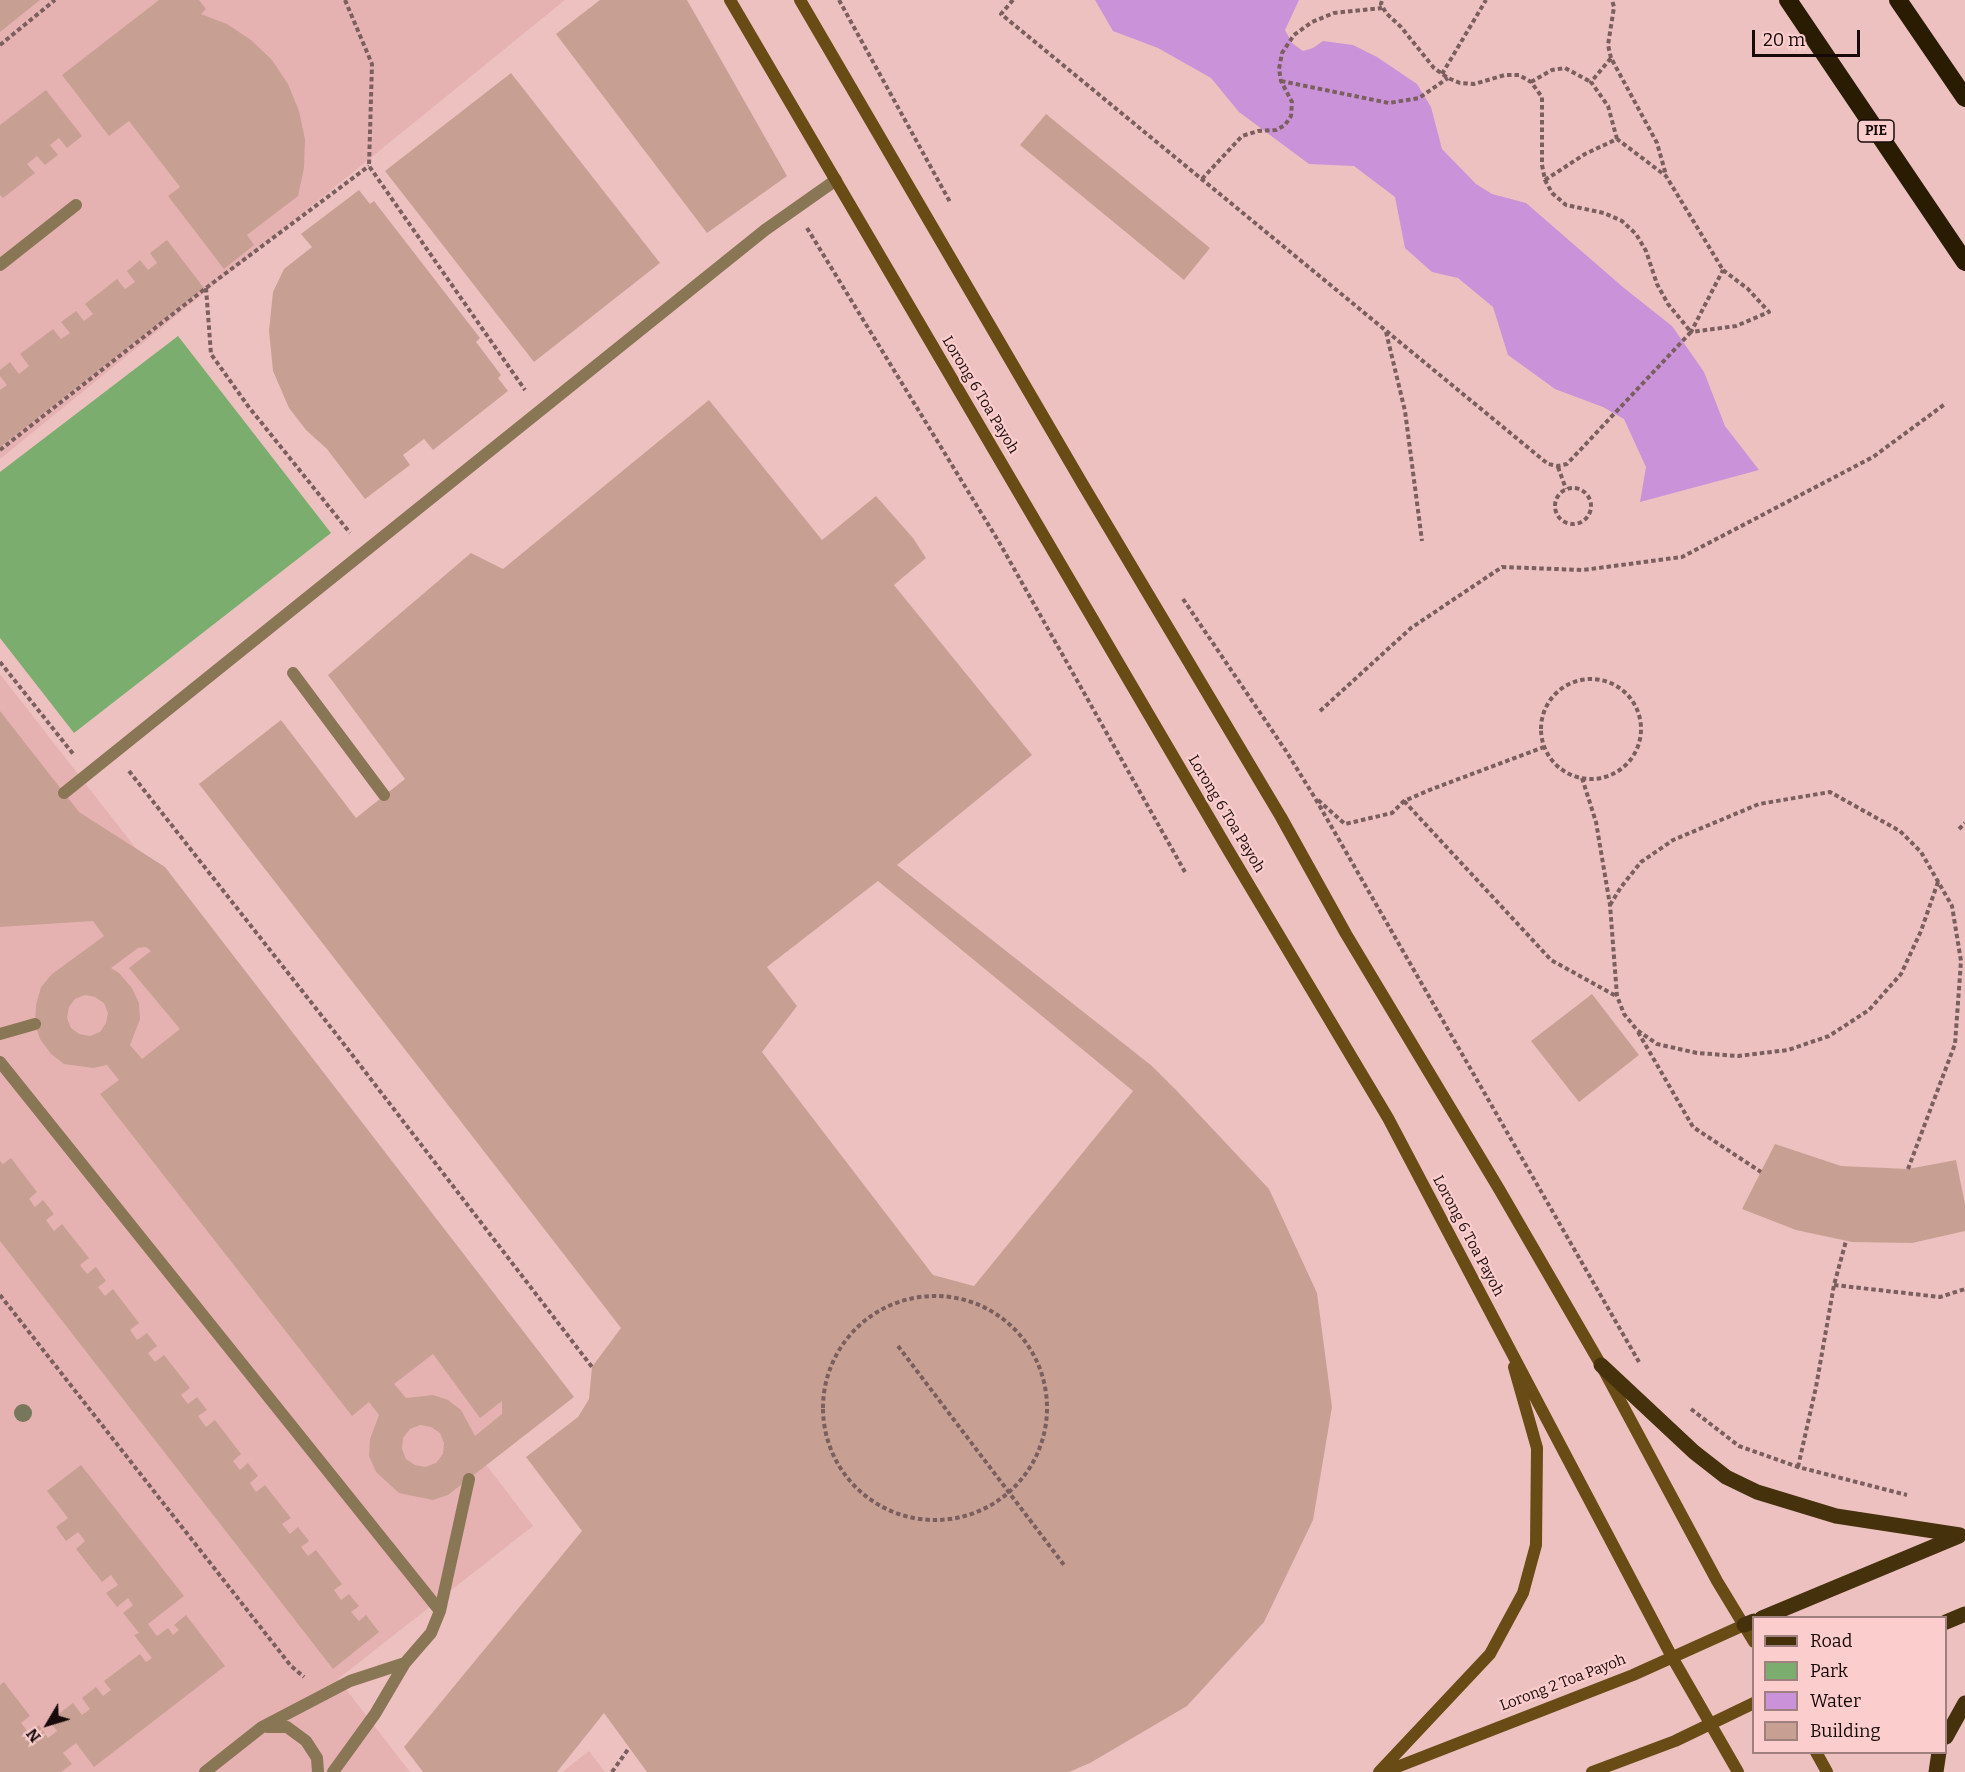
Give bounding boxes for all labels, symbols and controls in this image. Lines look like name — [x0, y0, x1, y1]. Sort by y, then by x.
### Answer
scale bar — [1755, 18, 1863, 56]
text: 20 m — [1763, 29, 1805, 51]
road number: PIE — [1858, 120, 1894, 142]
street label: Lorong 6 Toa Payoh — [938, 333, 1022, 457]
street label: Lorong 6 Toa Payoh — [1184, 752, 1268, 876]
street label: Lorong 6 Toa Payoh — [1429, 1173, 1507, 1299]
legend — [1752, 1616, 1947, 1754]
text: Road — [1810, 1630, 1852, 1652]
street label: Lorong 2 Toa Payoh — [1498, 1651, 1628, 1715]
text: Park — [1810, 1660, 1848, 1682]
text: Water — [1810, 1690, 1861, 1712]
north arrow — [18, 1694, 78, 1754]
text: Building — [1810, 1720, 1881, 1742]
text: N — [22, 1725, 45, 1746]

